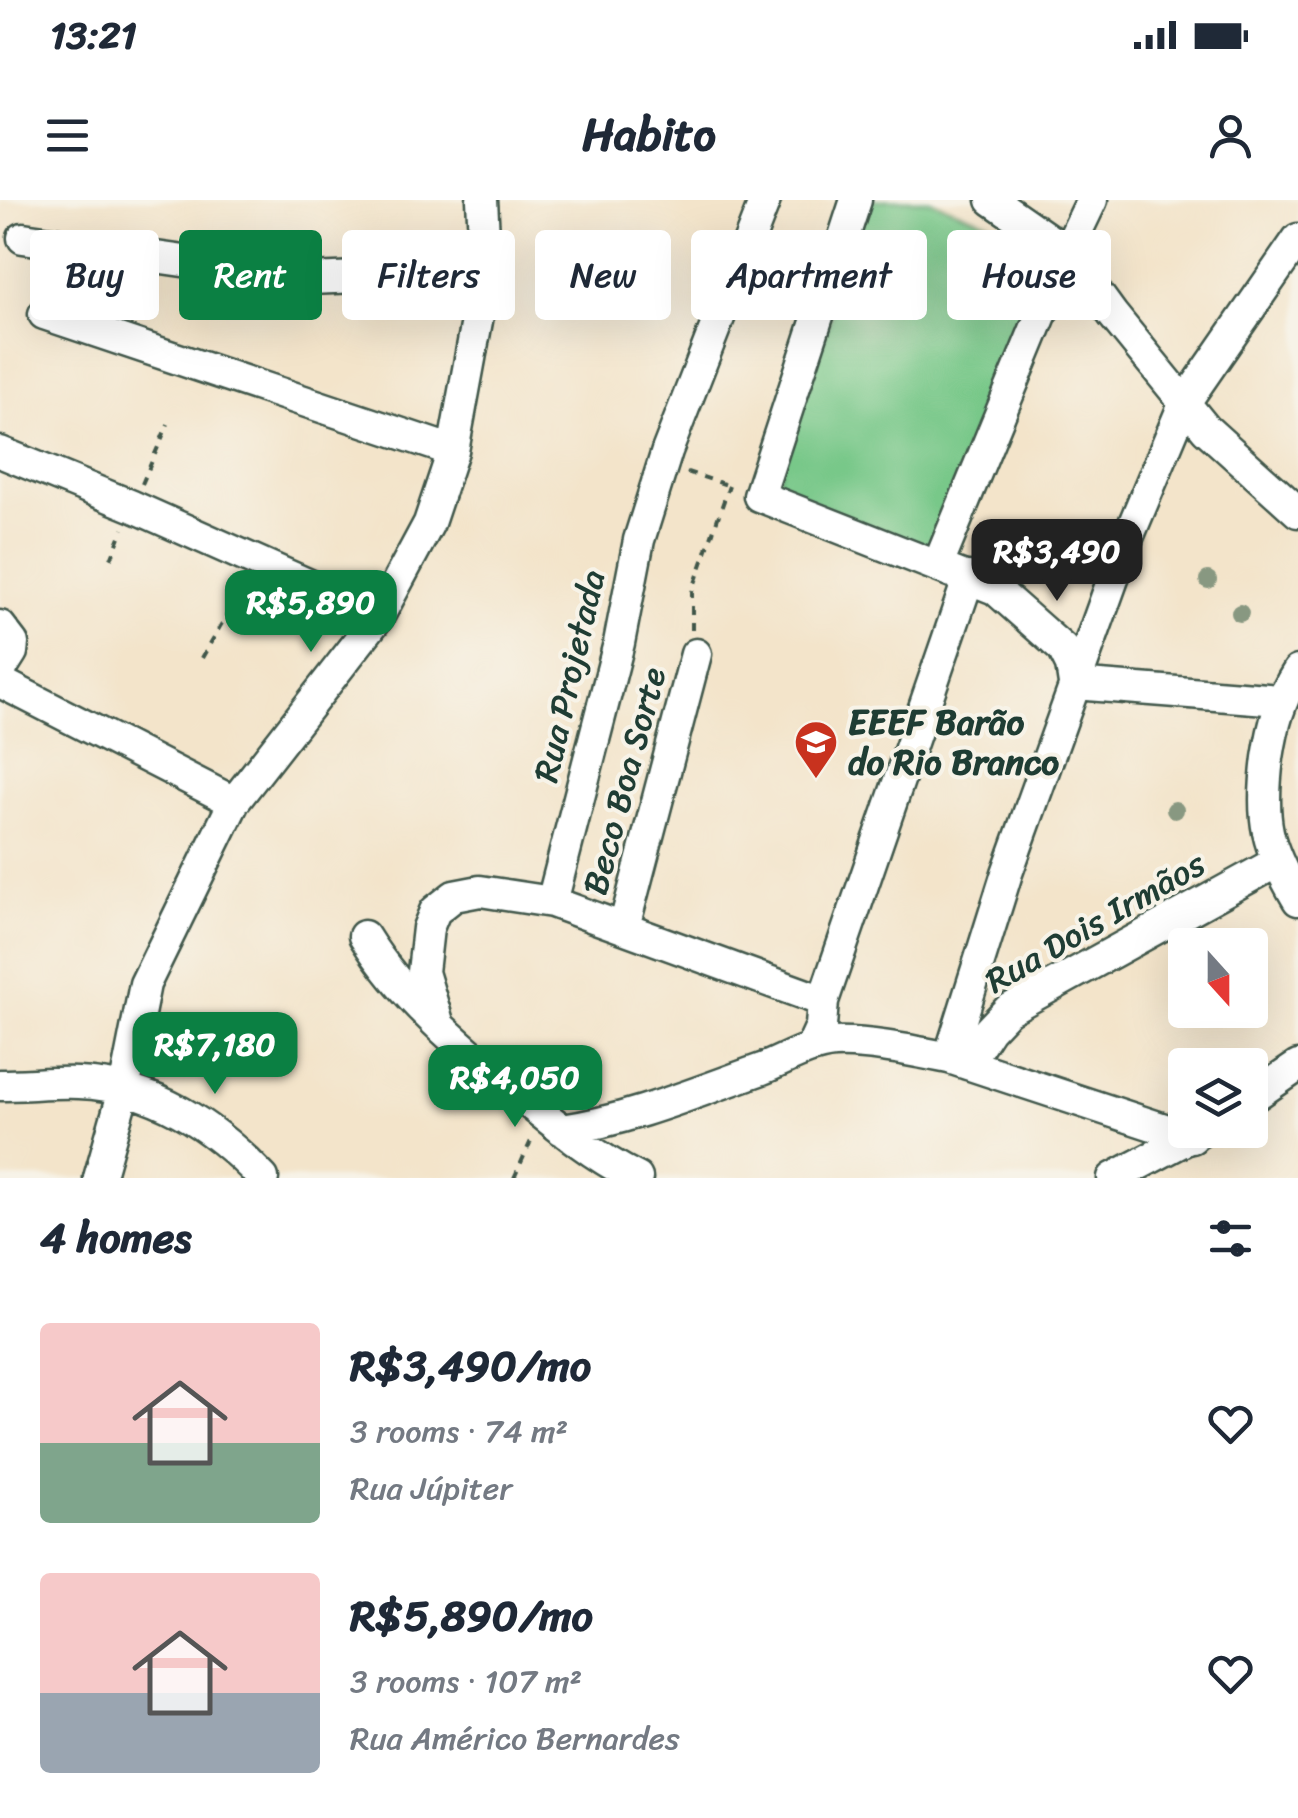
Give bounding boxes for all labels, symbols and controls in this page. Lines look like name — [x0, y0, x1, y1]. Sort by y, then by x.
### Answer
text: 13:21 — [50, 2, 137, 69]
text: Habito — [582, 95, 716, 175]
icon: menu — [40, 108, 95, 163]
icon: person — [1203, 108, 1258, 163]
chip: Buy — [30, 230, 159, 320]
chip: Rent — [179, 230, 322, 320]
chip: Filters — [342, 230, 515, 320]
chip: New — [535, 230, 671, 320]
chip: Apartment — [691, 230, 927, 320]
chip: House — [947, 230, 1111, 320]
pin: R$3,490 — [965, 519, 1149, 604]
text: R$3,490 — [993, 523, 1121, 580]
street label: Rua Projetada — [515, 563, 624, 788]
pin: R$5,890 — [219, 570, 403, 655]
text: R$5,890 — [247, 574, 375, 631]
street label: Beco Boa Sorte — [564, 660, 684, 902]
place label: EEEF Barão do Rio Branco — [848, 691, 1059, 793]
school or university icon: EEEF Barão do Rio Branco — [793, 719, 839, 780]
street label: Rua Dois Irmãos — [973, 833, 1218, 1010]
north arrow — [1168, 928, 1268, 1028]
map controls — [1168, 928, 1268, 1148]
pin: R$7,180 — [123, 1012, 307, 1097]
text: R$7,180 — [154, 1016, 276, 1073]
pin: R$4,050 — [423, 1045, 607, 1130]
button: layers — [1168, 1048, 1268, 1148]
text: R$4,050 — [450, 1049, 580, 1106]
text: 4 homes — [40, 1201, 192, 1275]
icon: filters — [1203, 1211, 1258, 1266]
text: R$3,490/mo — [350, 1329, 591, 1403]
icon: home — [120, 1363, 240, 1483]
icon: heart — [1203, 1396, 1258, 1451]
text: 3 rooms · 74 m² — [350, 1403, 568, 1460]
text: Rua Júpiter — [350, 1460, 512, 1517]
text: R$5,890/mo — [350, 1579, 593, 1653]
icon: home — [120, 1613, 240, 1733]
icon: heart — [1203, 1646, 1258, 1701]
text: 3 rooms · 107 m² — [350, 1653, 582, 1710]
text: Rua Américo Bernardes — [350, 1710, 680, 1767]

